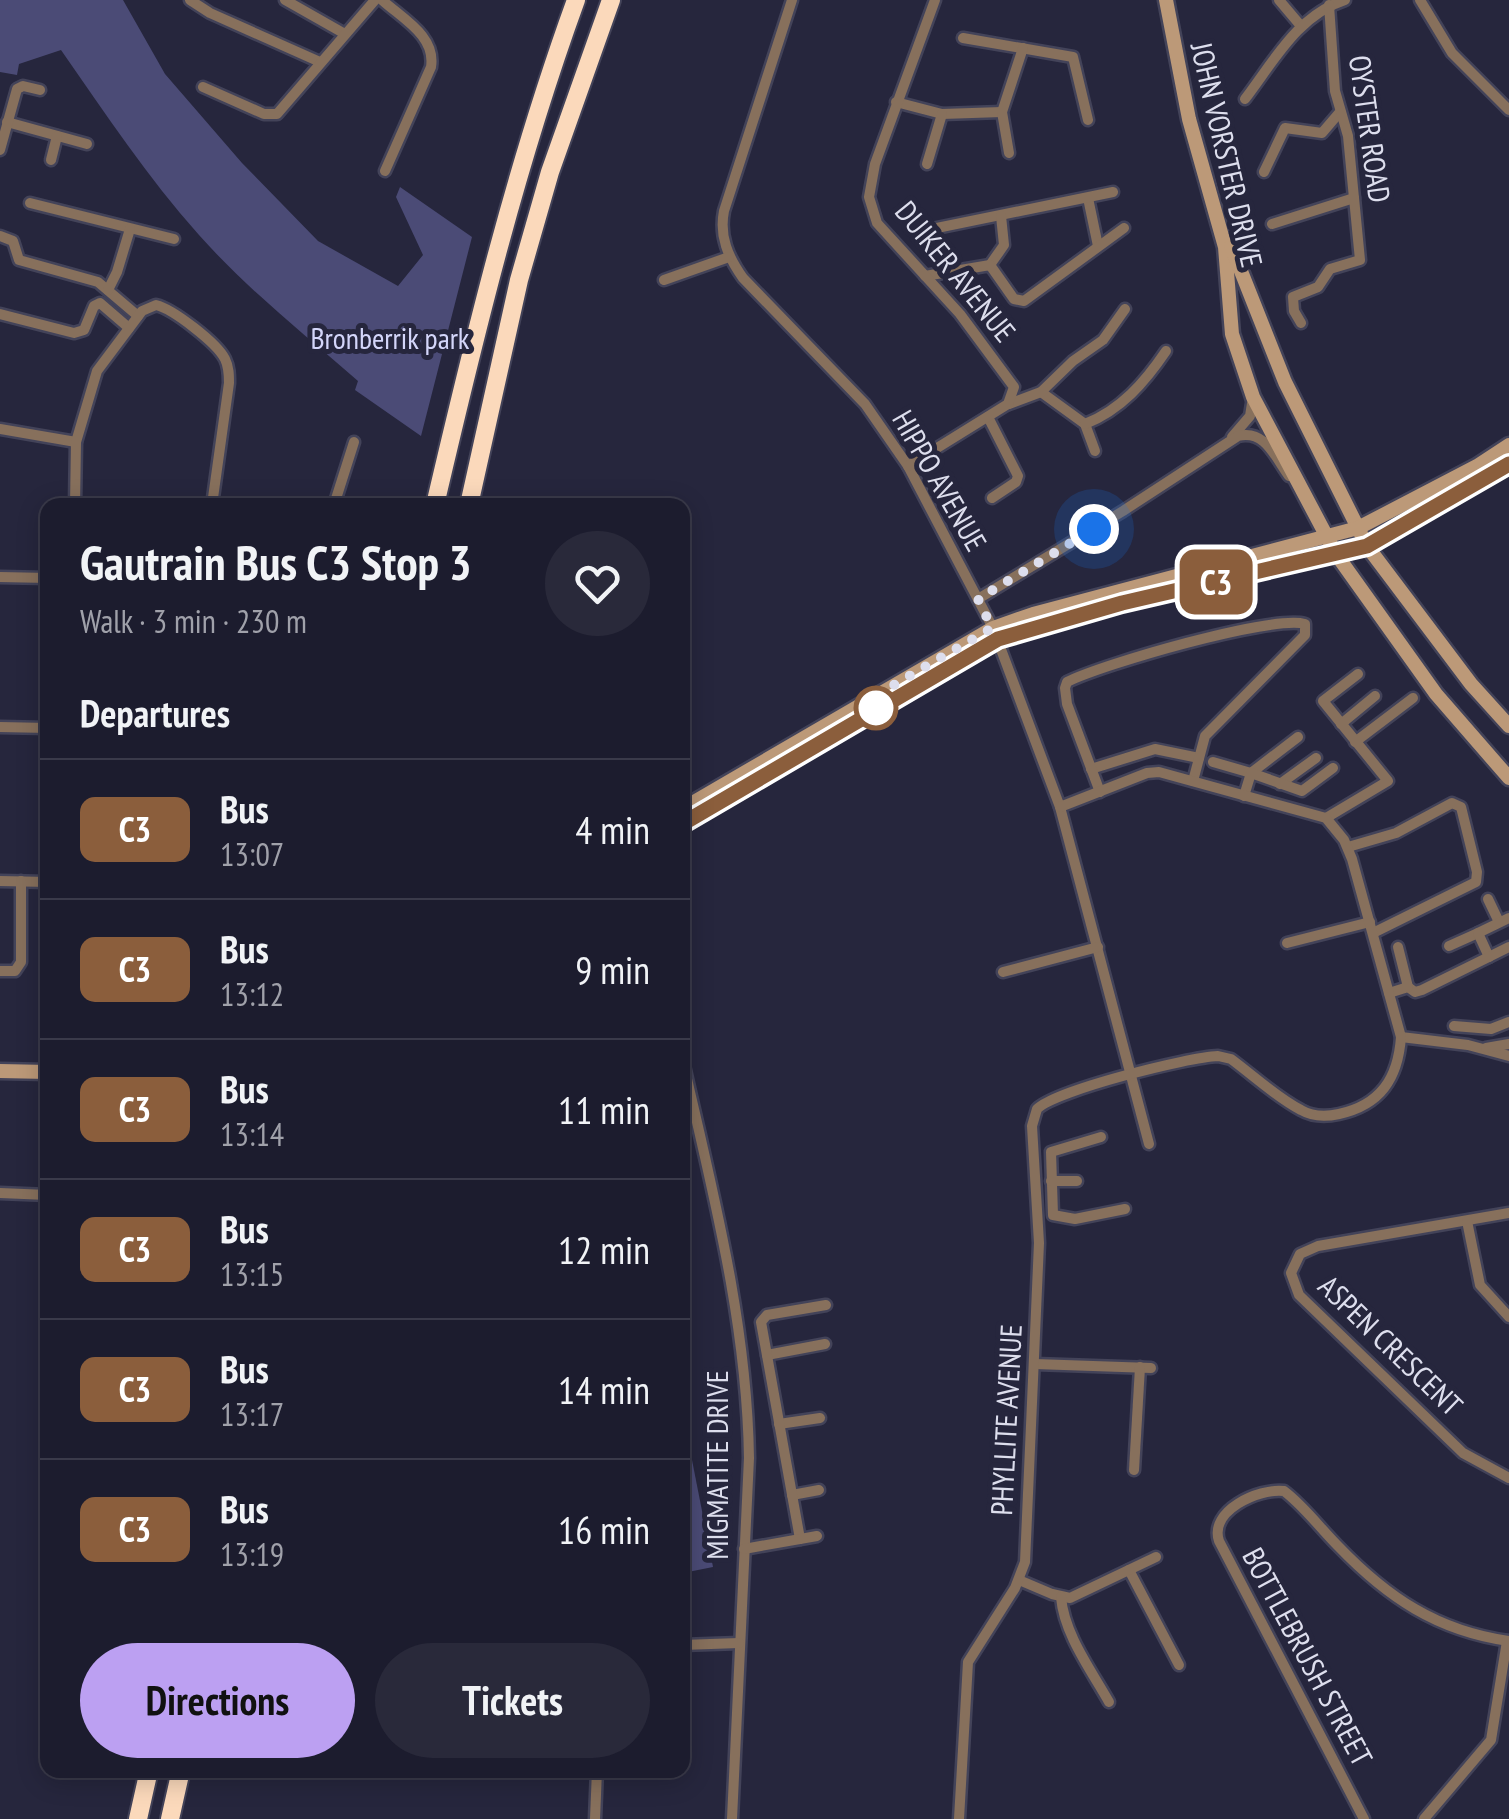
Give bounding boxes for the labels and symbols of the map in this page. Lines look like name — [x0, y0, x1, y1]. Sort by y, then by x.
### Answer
street label: JOHN VORSTER DRIVE — [1182, 38, 1272, 271]
street label: OYSTER ROAD — [1341, 53, 1400, 205]
street label: DUIKER AVENUE — [887, 193, 1025, 350]
park label: Bronberrik park — [310, 318, 470, 357]
street label: HIPPO AVENUE — [884, 403, 996, 558]
your location — [1069, 504, 1119, 554]
line badge: C3 — [1171, 550, 1261, 614]
unlabelled marker — [855, 687, 897, 729]
street label: ASPEN CRESCENT — [1311, 1266, 1471, 1424]
street label: PHYLLITE AVENUE — [981, 1323, 1030, 1517]
street label: MIGMATITE DRIVE — [697, 1370, 736, 1560]
street label: BOTTLEBRUSH STREET — [1234, 1541, 1382, 1772]

